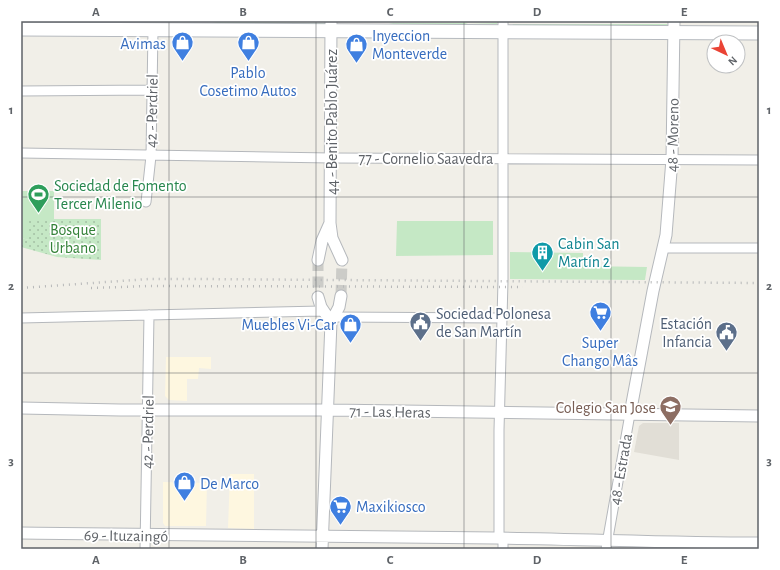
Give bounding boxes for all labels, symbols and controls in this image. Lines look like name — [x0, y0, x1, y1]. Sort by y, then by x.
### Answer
text: A — [92, 6, 100, 19]
text: B — [239, 6, 247, 19]
text: C — [387, 6, 394, 19]
text: D — [533, 6, 542, 19]
text: E — [681, 6, 688, 19]
place label: Inyeccion Monteverde — [372, 28, 447, 62]
shop icon: Pablo Cosetimo Autos — [235, 29, 261, 62]
shop icon: Avimas — [169, 30, 195, 63]
shop icon: Inyeccion Monteverde — [344, 31, 370, 64]
north arrow — [706, 34, 746, 74]
place label: Avimas — [120, 36, 166, 52]
street label: 44 - Benito Pablo Juárez — [324, 49, 340, 195]
text: N — [726, 54, 739, 67]
place label: Pablo Cosetimo Autos — [199, 65, 297, 99]
street label: 42 - Perdriel — [143, 74, 161, 148]
street label: 48 - Moreno — [664, 98, 682, 172]
text: 1 — [9, 104, 13, 117]
text: 1 — [767, 104, 771, 117]
street label: 77 - Cornelio Saavedra — [359, 151, 493, 167]
place label: Sociedad de Fomento Tercer Milenio — [54, 178, 187, 212]
sports icon: Sociedad de Fomento Tercer Milenio — [25, 181, 51, 214]
park label: Bosque Urbano — [50, 222, 96, 256]
place label: Cabin San Martín 2 — [558, 236, 619, 270]
building icon: Cabin San Martín 2 — [530, 239, 556, 272]
text: 2 — [8, 280, 14, 293]
text: 2 — [766, 280, 772, 293]
supermarket icon: Super Chango Mâs — [587, 299, 613, 332]
place label: Sociedad Polonesa de San Martín — [436, 306, 551, 340]
public building icon: Sociedad Polonesa de San Martín — [407, 309, 433, 342]
shop icon: Muebles Vi-Car — [338, 311, 364, 344]
place label: Estación Infancia — [660, 316, 712, 350]
place label: Muebles Vi-Car — [242, 317, 337, 333]
public building icon: Estación Infancia — [714, 319, 740, 352]
place label: Super Chango Mâs — [562, 335, 638, 369]
school or university icon: Colegio San Jose — [658, 394, 684, 427]
street label: 42 - Perdriel — [139, 395, 157, 469]
place label: Colegio San Jose — [556, 400, 656, 416]
street label: 71 - Las Heras — [349, 403, 431, 421]
street label: 48 - Estrada — [607, 432, 635, 506]
text: 3 — [8, 455, 14, 468]
text: 3 — [766, 455, 772, 468]
shop icon: De Marco — [172, 470, 198, 503]
place label: De Marco — [200, 476, 259, 492]
supermarket icon: Maxikiosco — [328, 493, 354, 526]
place label: Maxikiosco — [356, 499, 426, 515]
street label: 69 - Ituzaingó — [84, 527, 168, 545]
text: A — [92, 554, 100, 567]
text: B — [239, 554, 247, 567]
text: C — [387, 554, 394, 567]
text: D — [533, 554, 542, 567]
text: E — [681, 554, 688, 567]

